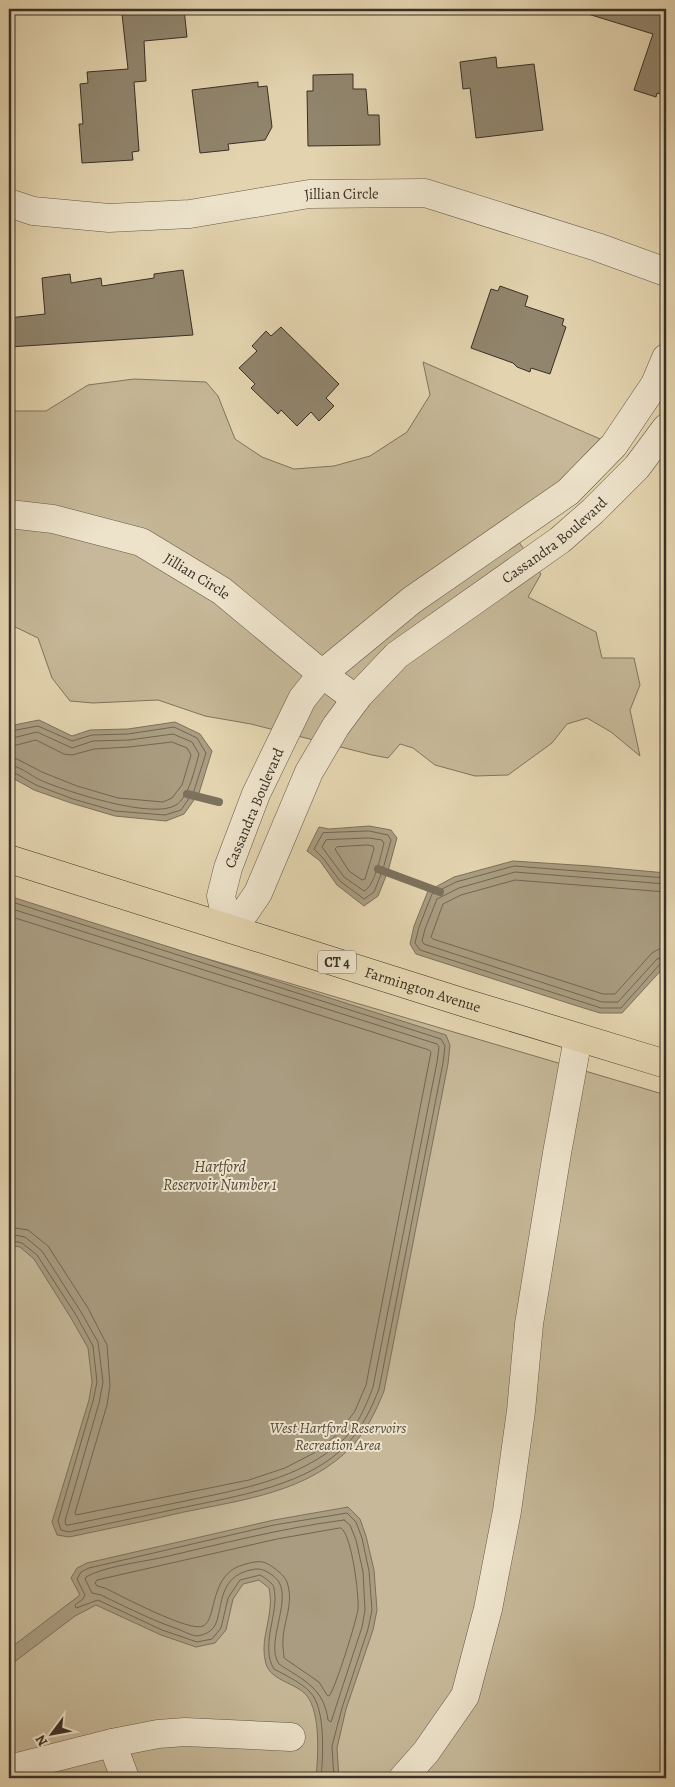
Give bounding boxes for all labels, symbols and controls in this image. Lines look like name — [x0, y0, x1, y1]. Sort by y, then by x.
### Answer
street label: Jillian Circle — [303, 183, 379, 205]
street label: Cassandra Boulevard — [498, 492, 612, 588]
street label: Jillian Circle — [160, 548, 235, 604]
street label: Cassandra Boulevard — [220, 744, 289, 871]
road number: CT 4 — [318, 950, 356, 974]
street label: Farmington Avenue — [362, 962, 484, 1017]
water label: Hartford Reservoir Number 1 — [163, 1156, 277, 1196]
park label: West Hartford Reservoirs Recreation Area — [270, 1418, 406, 1455]
north arrow — [28, 1710, 78, 1760]
text: N — [31, 1731, 52, 1750]

